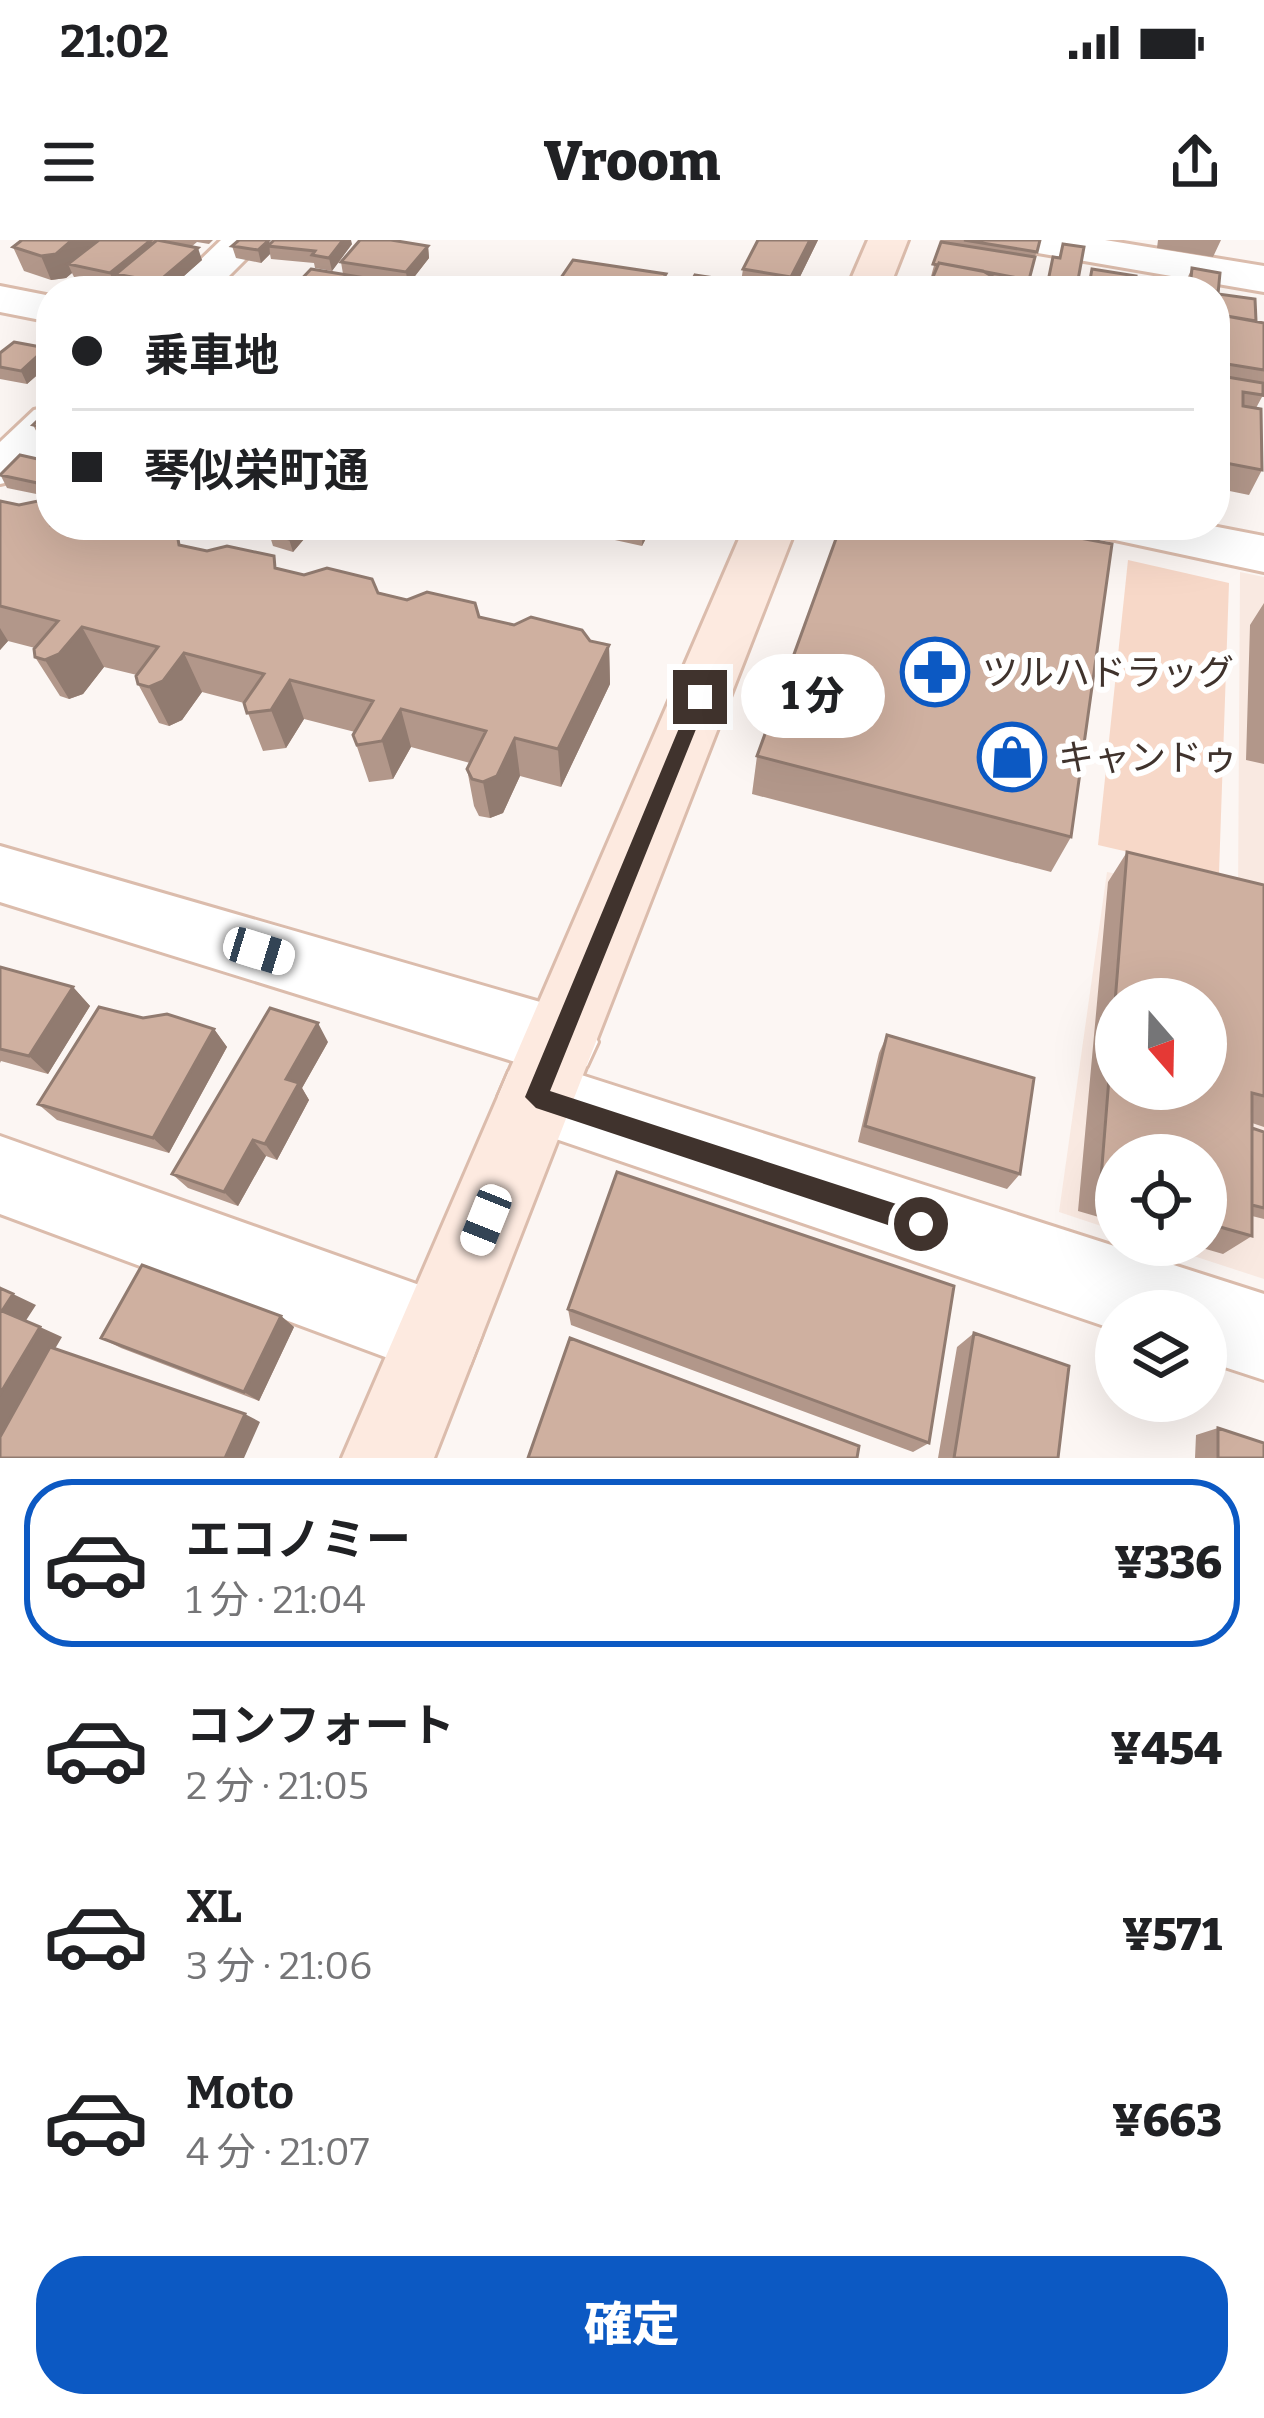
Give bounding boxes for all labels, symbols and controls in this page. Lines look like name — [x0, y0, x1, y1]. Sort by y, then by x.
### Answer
text: 21:02 — [60, 15, 169, 69]
icon: menu — [36, 129, 102, 195]
icon: share — [1162, 129, 1228, 195]
text: Vroom — [544, 130, 720, 194]
text: 乗車地 — [144, 329, 279, 383]
text: 琴似栄町通 — [144, 444, 369, 498]
pharmacy icon: ツルハドラッグ — [900, 637, 970, 707]
place label: ツルハドラッグ — [982, 651, 1234, 695]
callout: 1 分 — [742, 655, 886, 739]
route end — [673, 670, 727, 724]
text: 1 分 — [782, 673, 844, 719]
shop icon: キャンドゥ — [977, 722, 1047, 792]
place label: キャンドゥ — [1058, 736, 1238, 780]
car — [219, 923, 299, 979]
north arrow — [1095, 978, 1227, 1110]
map controls — [1095, 978, 1227, 1422]
button: locate — [1095, 1134, 1227, 1266]
car — [456, 1180, 516, 1260]
route start — [894, 1197, 948, 1251]
button: layers — [1095, 1290, 1227, 1422]
icon: car — [42, 1509, 150, 1617]
text: エコノミー — [186, 1513, 411, 1567]
text: ¥336 — [1114, 1536, 1222, 1590]
text: 1 分 · 21:04 — [186, 1577, 366, 1623]
icon: car — [42, 1695, 150, 1803]
text: コンフォート — [186, 1699, 455, 1753]
text: ¥454 — [1110, 1722, 1222, 1776]
text: 2 分 · 21:05 — [186, 1763, 369, 1809]
text: XL — [186, 1880, 242, 1934]
icon: car — [42, 1881, 150, 1989]
text: ¥571 — [1122, 1908, 1222, 1962]
text: 3 分 · 21:06 — [186, 1943, 372, 1989]
text: Moto — [186, 2066, 294, 2120]
icon: car — [42, 2067, 150, 2175]
text: ¥663 — [1112, 2094, 1222, 2148]
text: 4 分 · 21:07 — [186, 2129, 369, 2175]
button: 確定 — [36, 2256, 1228, 2394]

